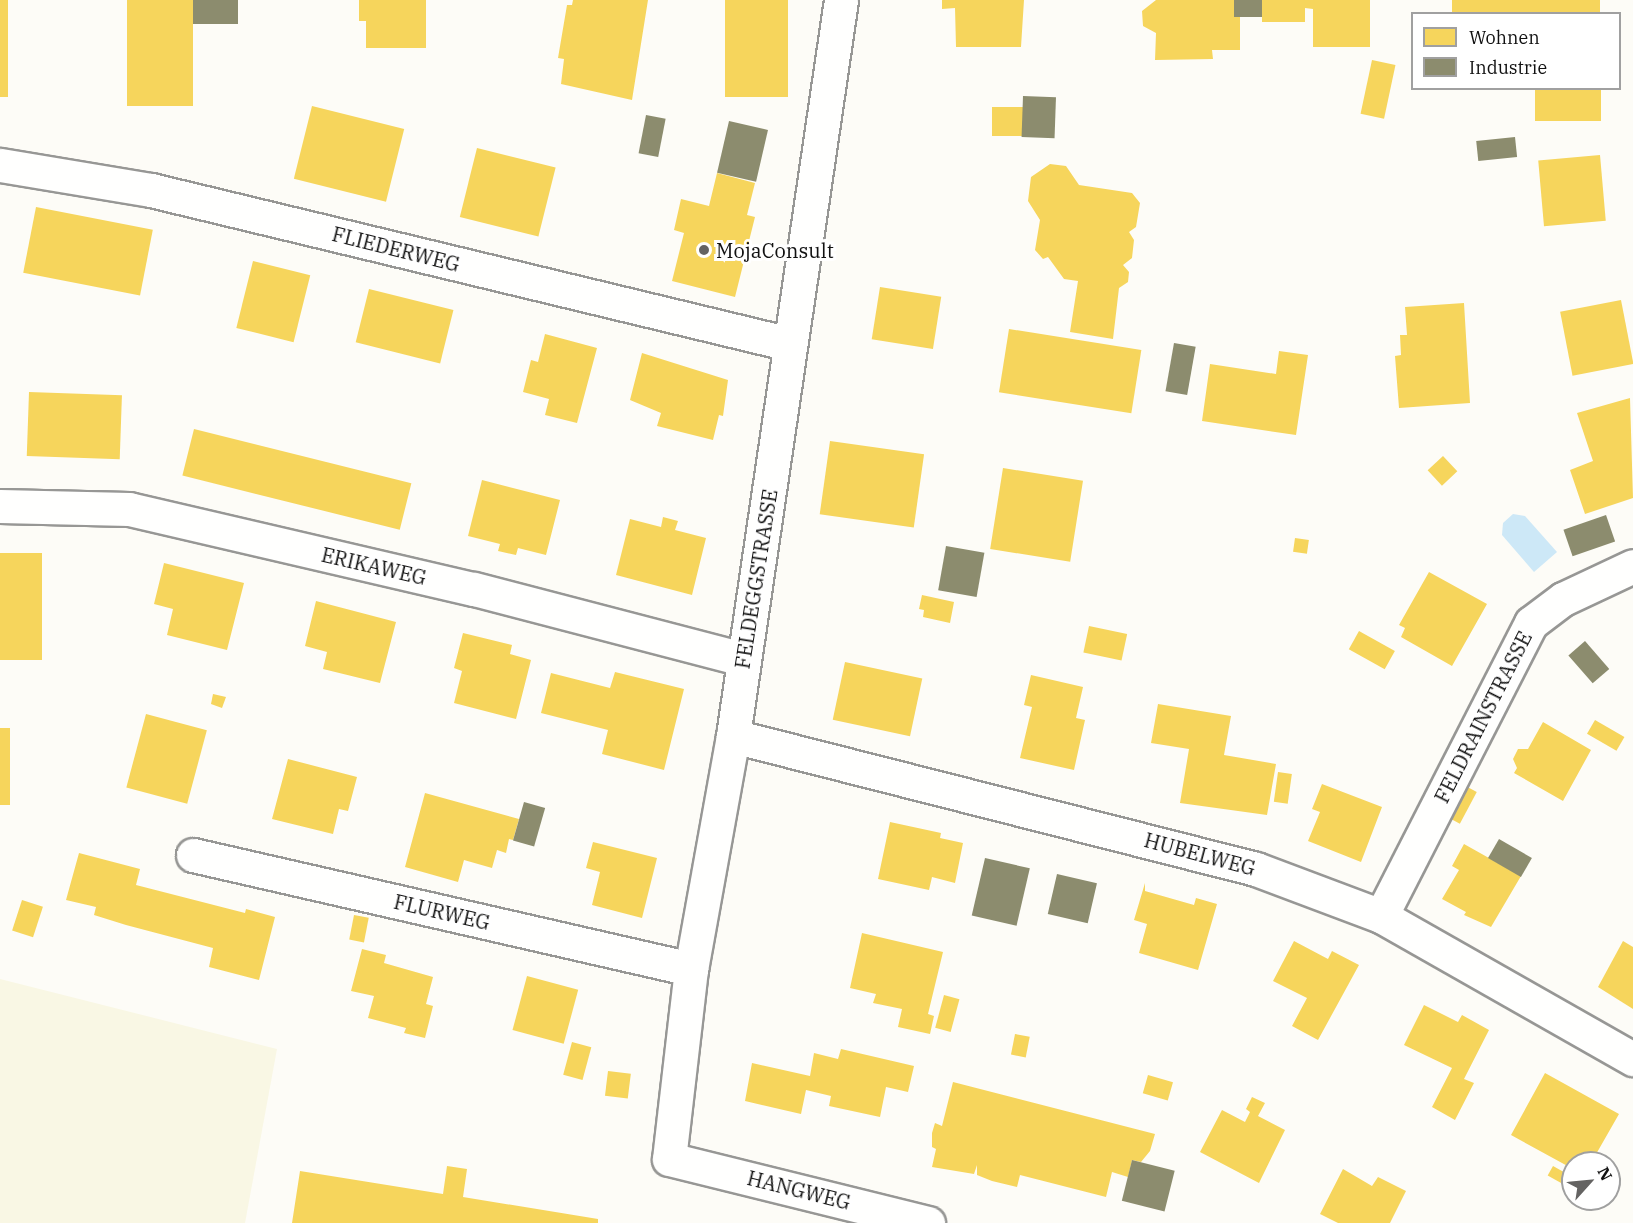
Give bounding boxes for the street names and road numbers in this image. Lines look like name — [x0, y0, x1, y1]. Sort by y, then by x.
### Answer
street label: FLIEDERWEG — [330, 222, 462, 276]
street label: FELDEGGSTRASSE — [730, 487, 782, 671]
street label: ERIKAWEG — [319, 542, 429, 590]
street label: FELDRAINSTRASSE — [1429, 627, 1537, 807]
street label: HUBELWEG — [1142, 828, 1258, 880]
street label: FLURWEG — [392, 889, 492, 935]
street label: HANGWEG — [745, 1166, 853, 1214]

